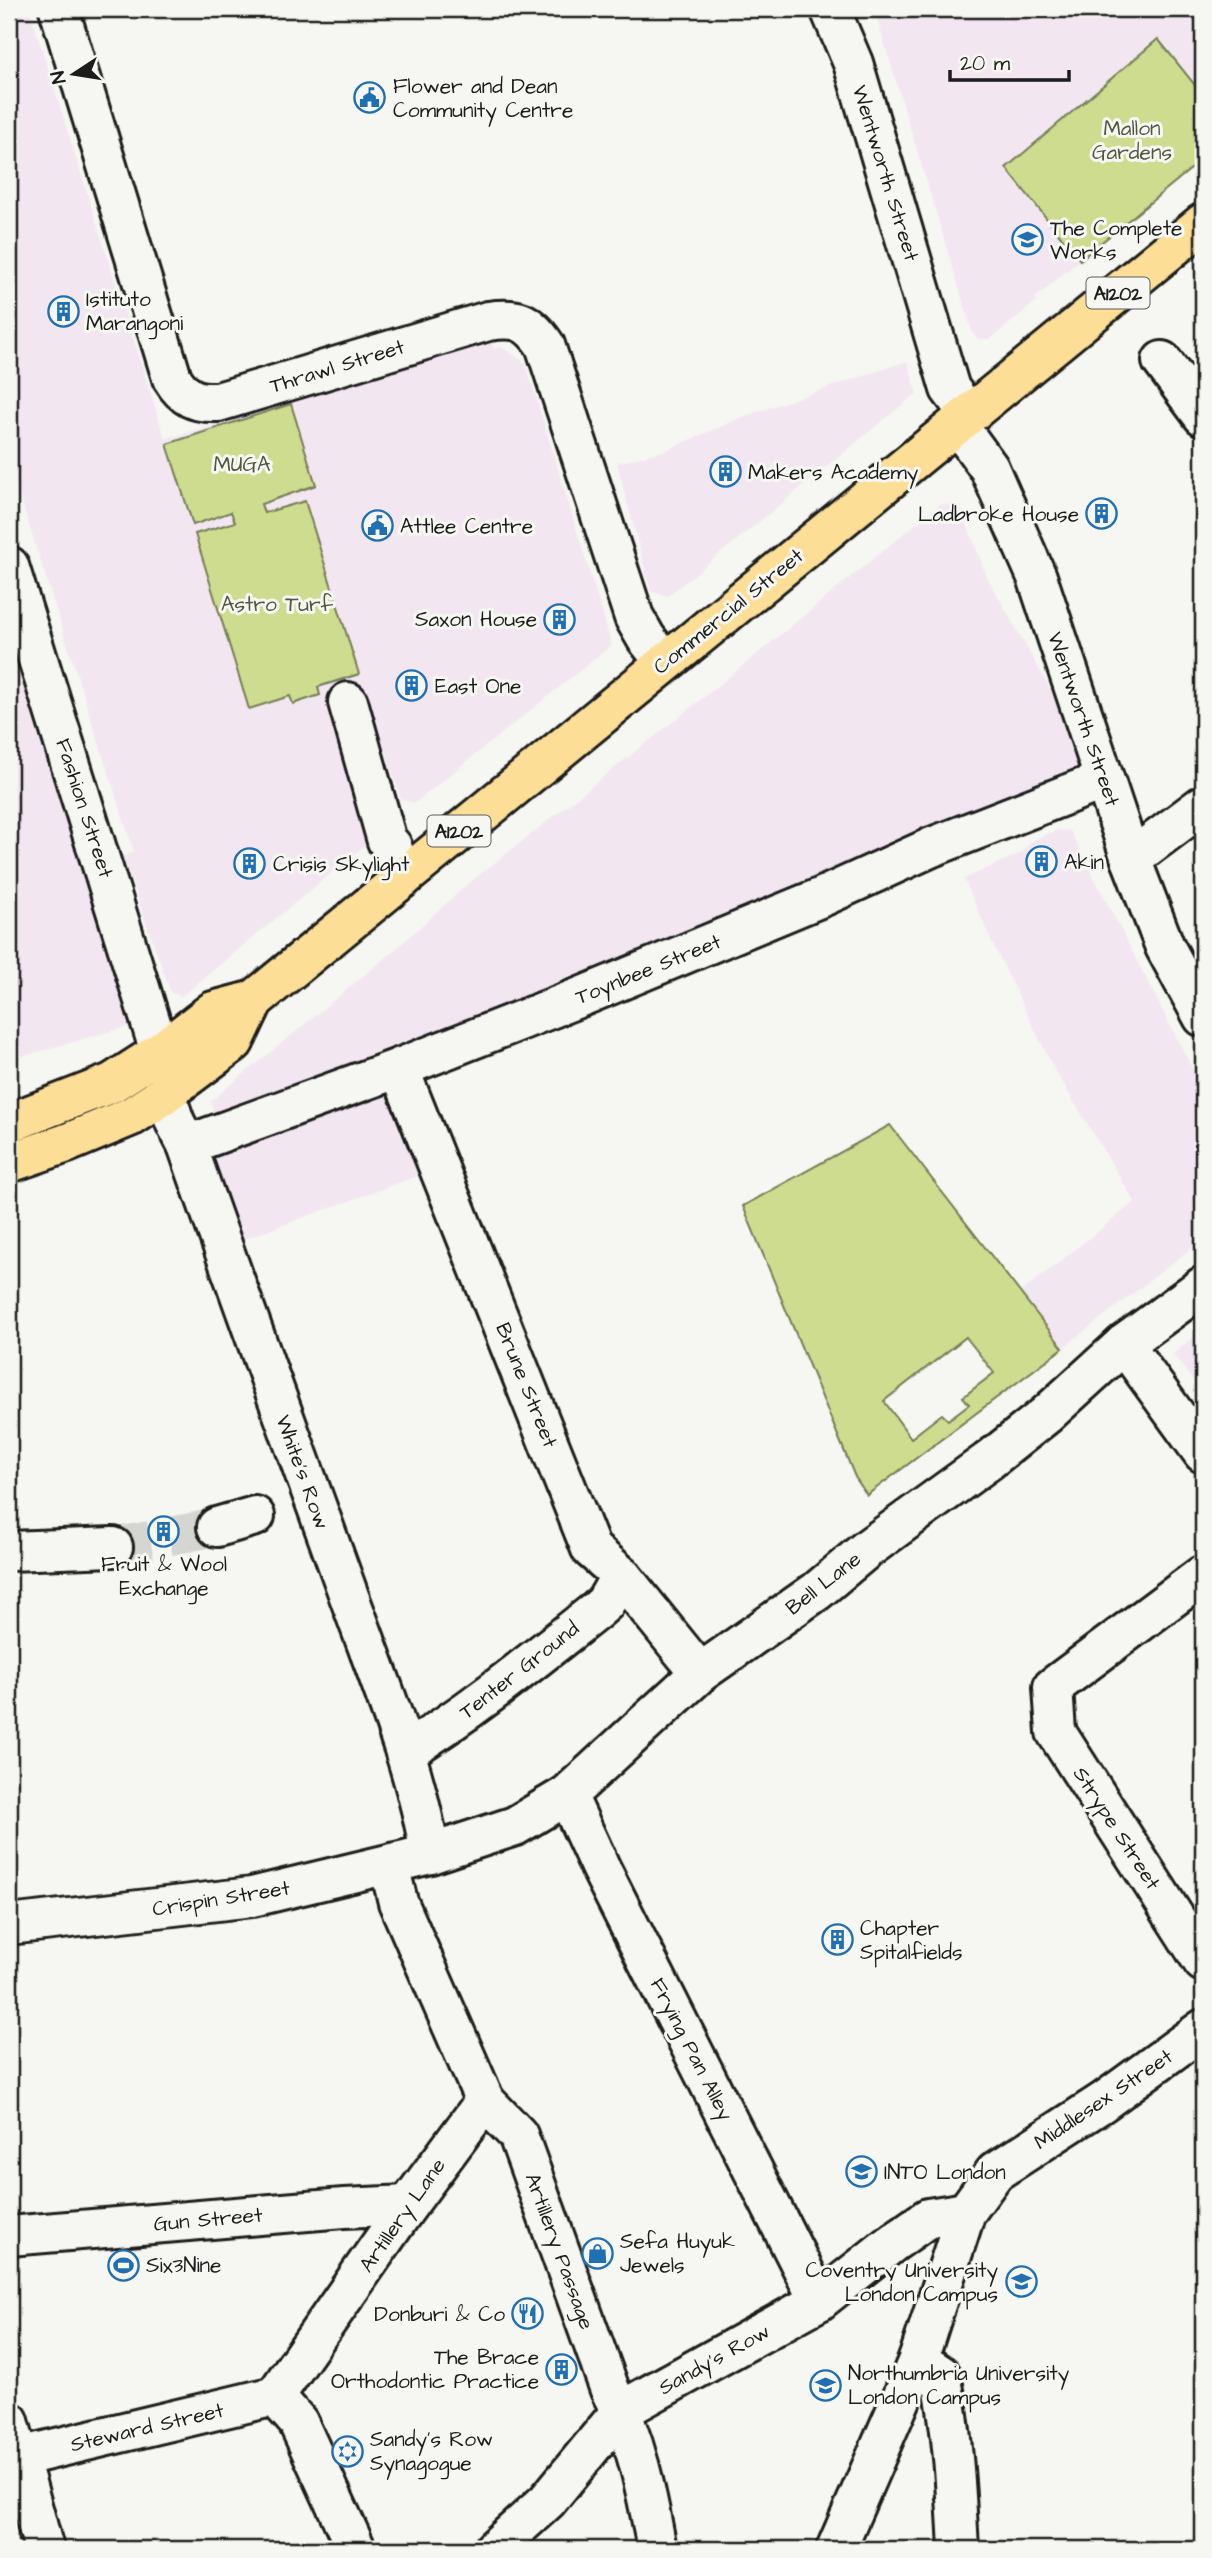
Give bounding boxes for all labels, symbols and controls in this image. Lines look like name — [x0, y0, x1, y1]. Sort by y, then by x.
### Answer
north arrow — [38, 38, 108, 108]
scale bar — [950, 38, 1068, 82]
text: 20 m — [960, 49, 1011, 78]
text: N — [44, 69, 73, 86]
place label: Flower and Dean Community Centre — [393, 72, 573, 127]
public building icon: Flower and Dean Community Centre — [353, 81, 387, 115]
street label: Wentworth Street — [845, 82, 926, 265]
park label: Mallon Gardens — [1092, 114, 1172, 167]
place label: The Complete Works — [1050, 214, 1182, 267]
school or university icon: The Complete Works — [1010, 223, 1044, 257]
road number: A1202 — [1086, 278, 1150, 308]
place label: Istituto Marangoni — [86, 285, 183, 340]
building icon: Istituto Marangoni — [46, 294, 80, 328]
street label: Thrawl Street — [266, 332, 408, 401]
park label: MUGA — [213, 450, 271, 479]
building icon: Makers Academy — [708, 455, 742, 489]
place label: Makers Academy — [748, 458, 919, 489]
building icon: Ladbroke House — [1085, 497, 1119, 531]
place label: Ladbroke House — [918, 500, 1079, 529]
public building icon: Attlee Centre — [360, 509, 394, 543]
place label: Attlee Centre — [400, 512, 533, 541]
street label: Commercial Street — [647, 541, 810, 681]
park label: Astro Turf — [221, 590, 334, 619]
building icon: Saxon House — [543, 602, 577, 636]
place label: Saxon House — [415, 605, 537, 634]
street label: Wentworth Street — [1040, 628, 1127, 811]
building icon: East One — [395, 669, 429, 703]
place label: East One — [435, 672, 521, 701]
street label: Fashion Street — [48, 735, 121, 882]
road number: A1202 — [428, 816, 490, 846]
building icon: Akin — [1024, 845, 1058, 879]
building icon: Crisis Skylight — [233, 847, 267, 881]
place label: Akin — [1064, 848, 1104, 877]
place label: Crisis Skylight — [273, 850, 410, 881]
street label: Toynbee Street — [571, 927, 727, 1014]
street label: Brune Street — [488, 1318, 565, 1452]
street label: White's Row — [269, 1411, 337, 1533]
building icon: Fruit & Wool Exchange — [147, 1515, 181, 1549]
street label: Bell Lane — [780, 1545, 867, 1622]
place label: Fruit & Wool Exchange — [101, 1550, 227, 1605]
street label: Tenter Ground — [453, 1614, 585, 1726]
street label: Strype Street — [1064, 1761, 1168, 1897]
street label: Crispin Street — [150, 1873, 293, 1925]
place label: Chapter Spitalfields — [860, 1914, 962, 1968]
building icon: Chapter Spitalfields — [820, 1923, 854, 1957]
street label: Frying Pan Alley — [641, 1973, 740, 2127]
street label: Middlesex Street — [1028, 2042, 1179, 2157]
street label: Artillery Lane — [352, 2152, 454, 2279]
school or university icon: INTO London — [844, 2155, 878, 2189]
place label: INTO London — [884, 2158, 1006, 2187]
street label: Artillery Passage — [516, 2169, 601, 2334]
street label: Gun Street — [153, 2200, 264, 2239]
place label: Sefa Huyuk Jewels — [620, 2227, 735, 2280]
shop icon: Sefa Huyuk Jewels — [580, 2236, 614, 2270]
sports icon: Six3Nine — [106, 2248, 140, 2282]
place label: Six3Nine — [146, 2251, 221, 2280]
place label: Coventry University London Campus — [806, 2256, 998, 2310]
school or university icon: Coventry University London Campus — [1004, 2265, 1038, 2299]
restaurant icon: Donburi & Co — [511, 2297, 545, 2331]
place label: Donburi & Co — [374, 2300, 505, 2329]
street label: Sandy's Row — [653, 2317, 776, 2404]
place label: The Brace Orthodontic Practice — [331, 2343, 539, 2396]
building icon: The Brace Orthodontic Practice — [545, 2352, 579, 2386]
place label: Northumbria University London Campus — [848, 2359, 1070, 2413]
school or university icon: Northumbria University London Campus — [808, 2368, 842, 2402]
street label: Steward Street — [68, 2396, 227, 2459]
place label: Sandy's Row Synagogue — [370, 2425, 493, 2480]
synagogue icon: Sandy's Row Synagogue — [330, 2434, 364, 2468]

